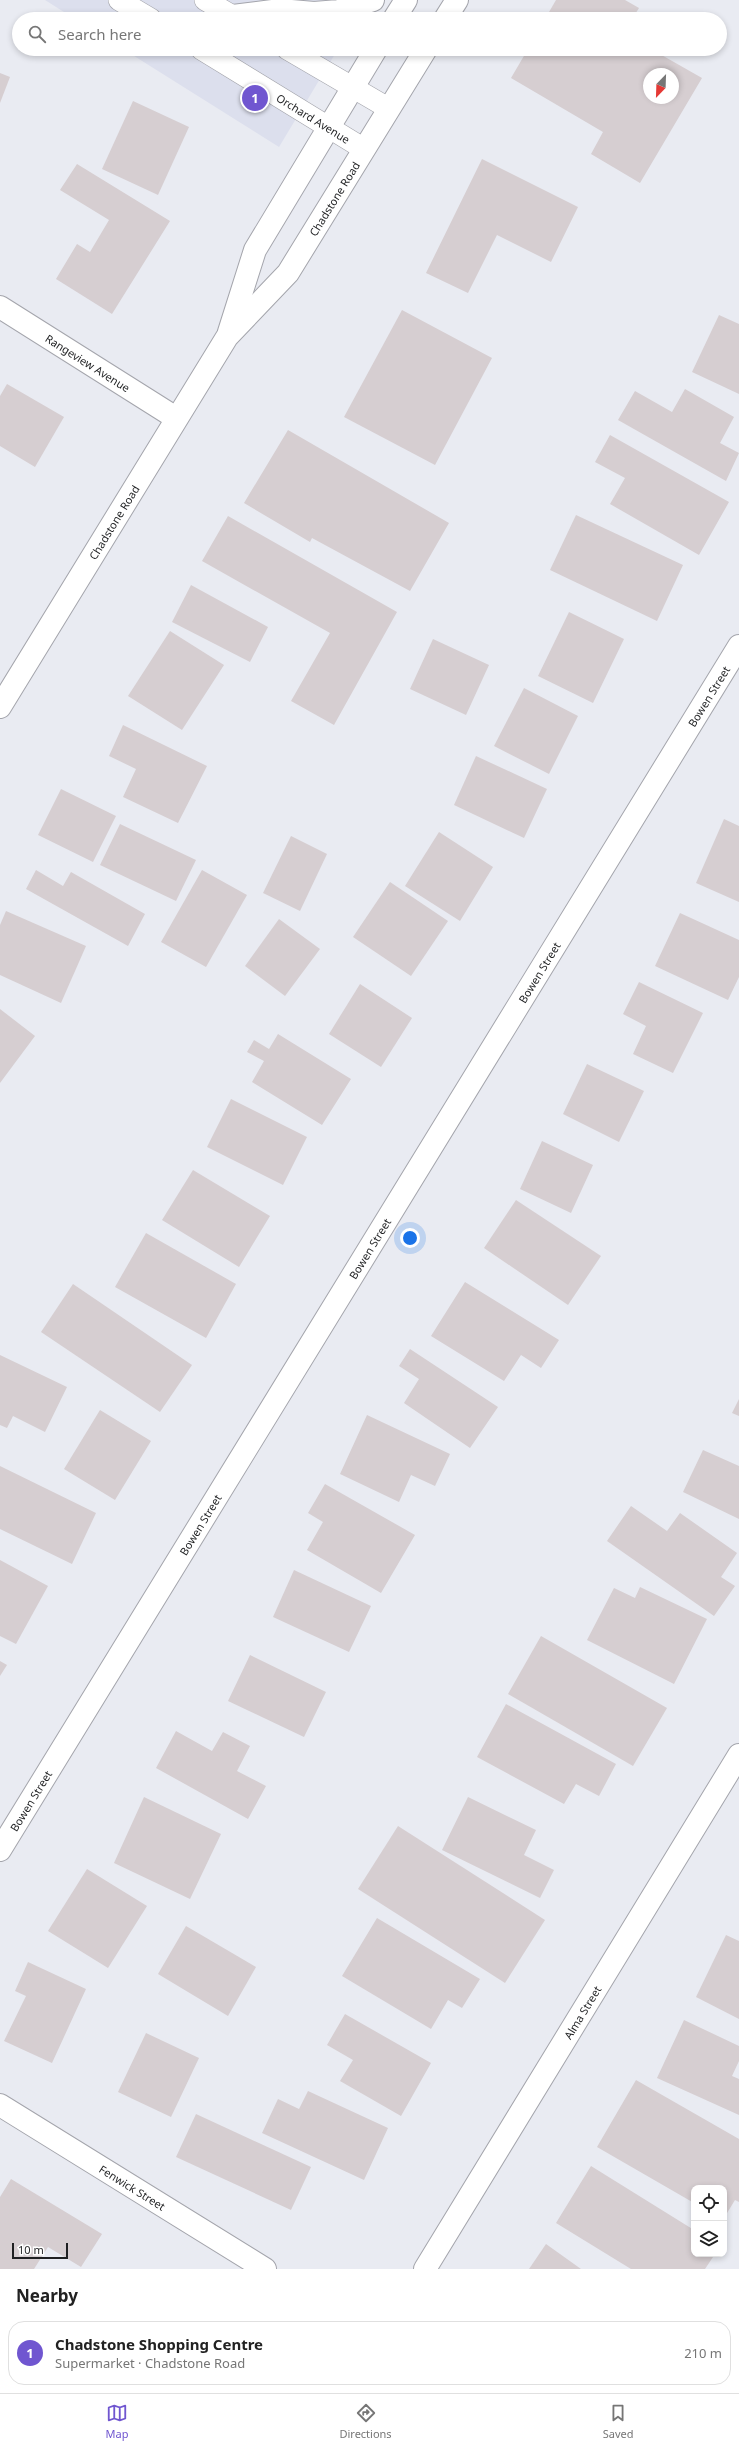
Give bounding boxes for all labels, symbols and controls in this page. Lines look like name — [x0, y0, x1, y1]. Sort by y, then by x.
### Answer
search box — [12, 12, 727, 56]
icon: search — [26, 23, 48, 45]
text: Search here — [58, 24, 141, 44]
north arrow — [643, 68, 679, 104]
pin: 1 — [242, 83, 268, 113]
street label: Orchard Avenue — [274, 90, 353, 146]
street label: Chadstone Road — [305, 158, 363, 239]
street label: Rangeview Avenue — [43, 330, 133, 395]
street label: Chadstone Road — [85, 482, 142, 562]
street label: Bowen Street — [684, 663, 733, 729]
street label: Bowen Street — [514, 939, 563, 1005]
street label: Bowen Street — [345, 1215, 394, 1282]
your location — [400, 1228, 420, 1248]
street label: Bowen Street — [175, 1491, 224, 1558]
street label: Bowen Street — [6, 1767, 55, 1834]
street label: Alma Street — [560, 1983, 604, 2042]
street label: Fenwick Street — [97, 2161, 169, 2213]
map controls — [691, 2185, 727, 2257]
button: locate — [691, 2185, 727, 2221]
button: layers — [691, 2221, 727, 2257]
scale bar — [12, 2241, 68, 2260]
text: 10 m — [18, 2242, 44, 2257]
text: Nearby — [16, 2284, 78, 2307]
text: Chadstone Shopping Centre — [55, 2334, 263, 2354]
text: 1 — [26, 2344, 34, 2362]
text: 210 m — [684, 2344, 722, 2362]
text: Supermarket · Chadstone Road — [55, 2354, 245, 2372]
tab: Map — [106, 2402, 128, 2441]
tab: Directions — [339, 2402, 392, 2441]
tab: Saved — [603, 2402, 633, 2441]

